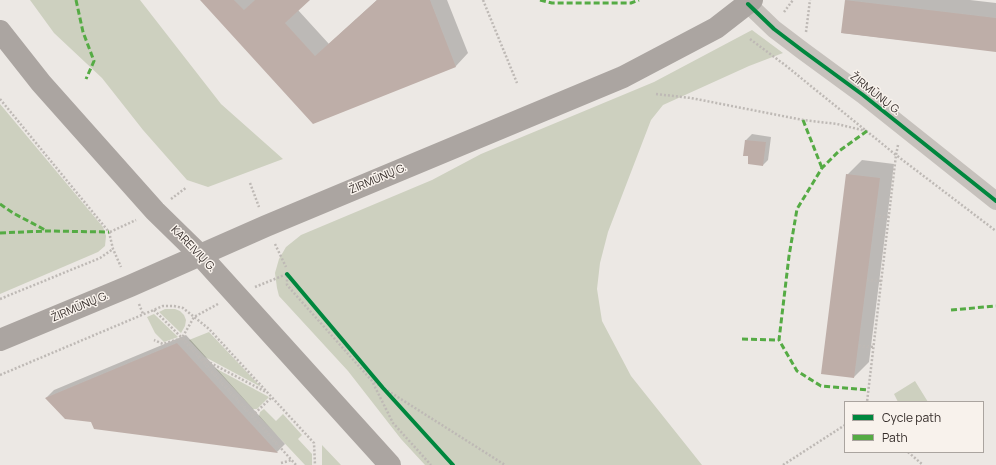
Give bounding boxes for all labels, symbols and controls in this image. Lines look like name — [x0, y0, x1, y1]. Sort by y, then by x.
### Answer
street label: ŽIRMŪNŲ G. — [847, 70, 903, 118]
street label: ŽIRMŪNŲ G. — [347, 161, 409, 197]
street label: KAREIVIŲ G. — [168, 223, 218, 275]
street label: ŽIRMŪNŲ G. — [49, 289, 111, 325]
legend — [844, 401, 984, 453]
text: Cycle path — [882, 409, 941, 426]
text: Path — [882, 429, 908, 446]

